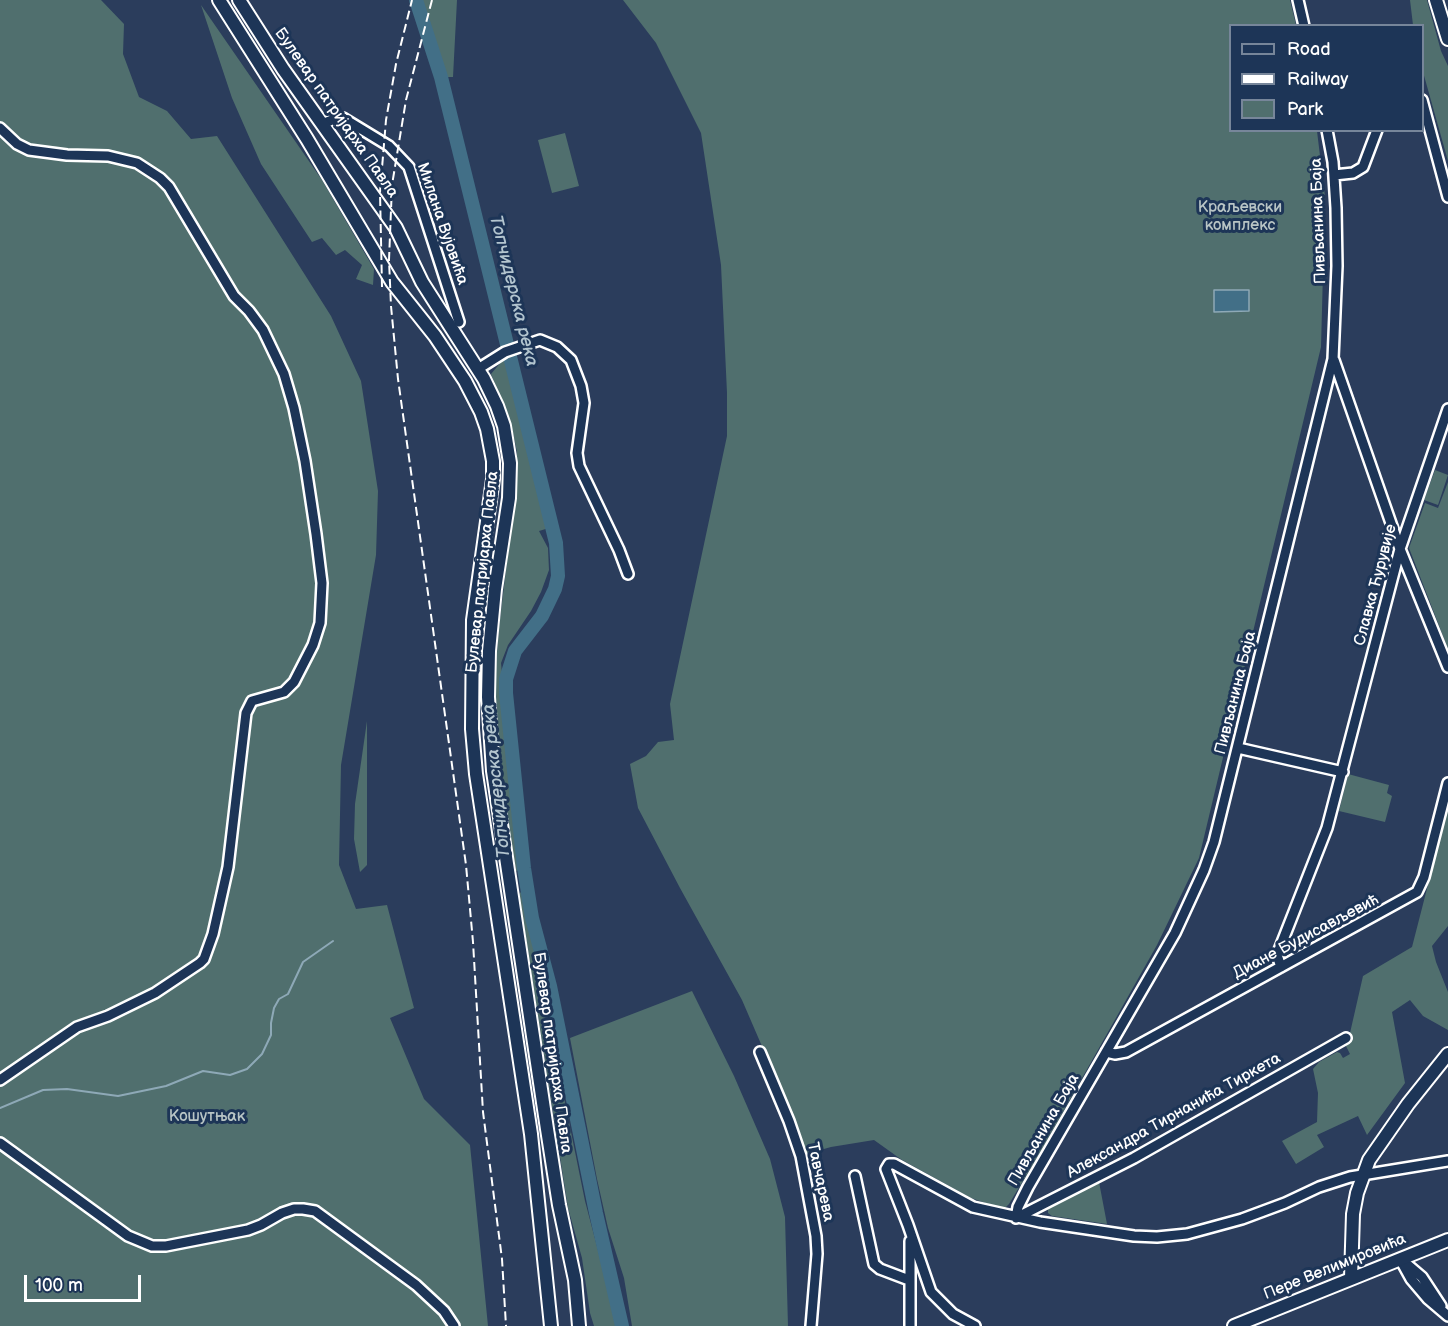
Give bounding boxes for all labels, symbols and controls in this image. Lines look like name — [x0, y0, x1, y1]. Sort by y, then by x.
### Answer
street label: Булевар патријарха Павла — [270, 24, 402, 202]
legend — [1229, 24, 1424, 132]
text: Road — [1287, 39, 1331, 60]
text: Railway — [1287, 69, 1349, 90]
text: Park — [1287, 99, 1323, 120]
street label: Пивљанина Баја — [1307, 158, 1331, 284]
street label: Милана Вујовића — [412, 160, 472, 288]
park label: Краљевски комплекс — [1198, 198, 1282, 236]
water label: Топчидерска река — [484, 213, 542, 369]
street label: Булевар патријарха Павла — [463, 470, 503, 674]
street label: Славка Ћурувије — [1351, 522, 1401, 648]
street label: Пивљанина Баја — [1211, 629, 1261, 757]
water label: Топчидерска река — [478, 703, 516, 859]
street label: Диане Будисављевић — [1230, 890, 1382, 984]
street label: Булевар патријарха Павла — [528, 951, 576, 1155]
street label: Александра Тирнанића Тиркета — [1064, 1049, 1284, 1183]
street label: Пивљанина Баја — [1004, 1070, 1084, 1190]
park label: Кошутњак — [169, 1107, 245, 1127]
street label: Тавчарева — [802, 1141, 838, 1223]
street label: Пере Велимировића — [1261, 1230, 1409, 1304]
scale bar — [27, 1263, 144, 1301]
text: 100 m — [35, 1275, 83, 1296]

